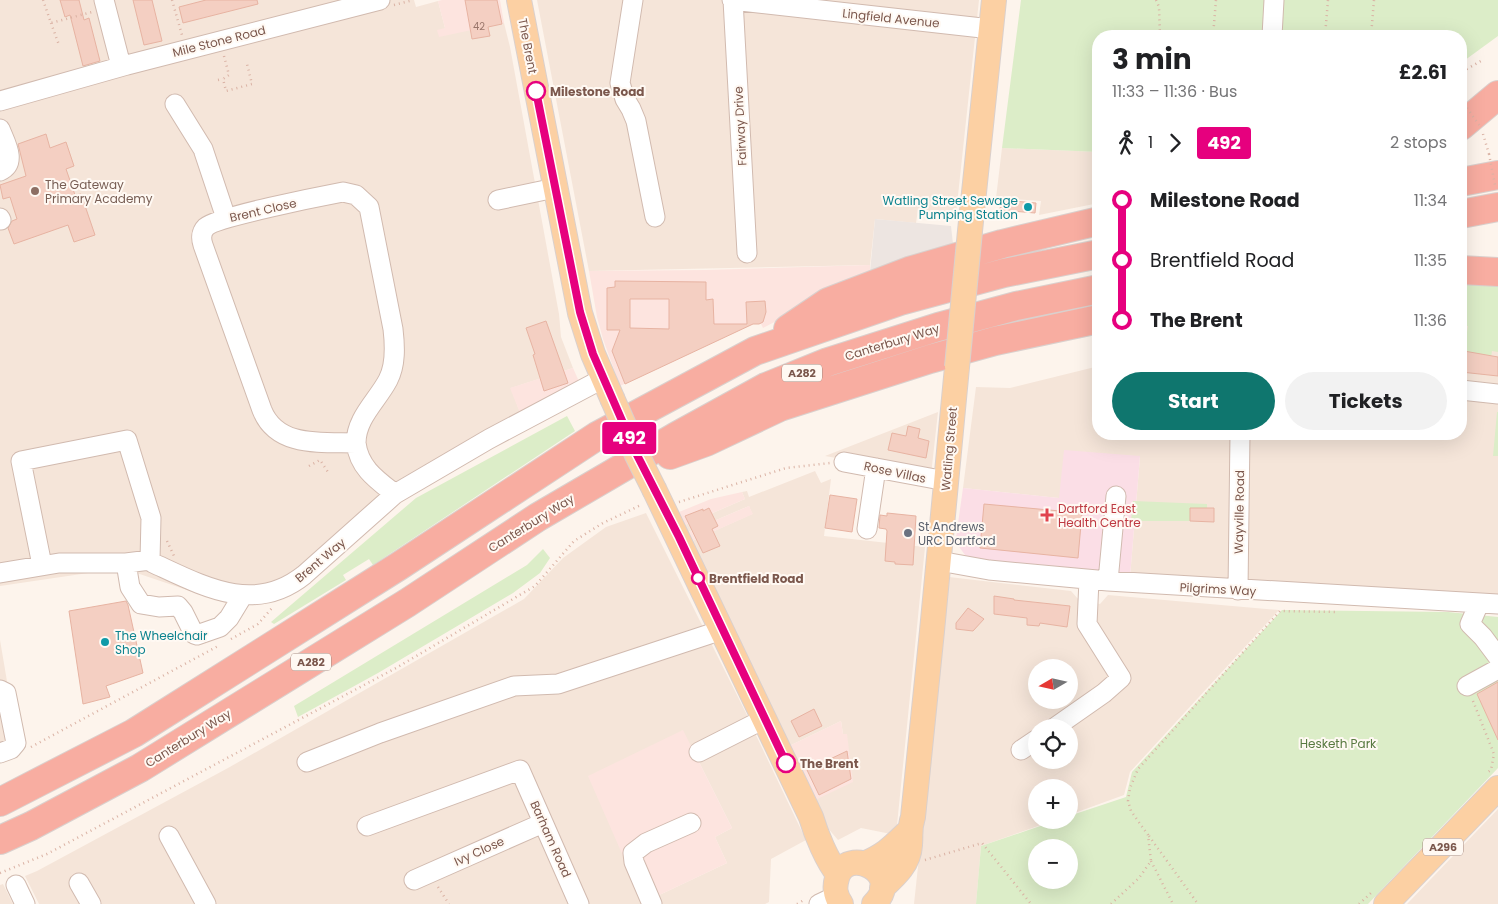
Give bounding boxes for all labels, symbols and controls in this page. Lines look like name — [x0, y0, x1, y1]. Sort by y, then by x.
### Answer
street label: Lingfield Avenue — [842, 4, 940, 32]
street label: The Brent — [514, 17, 542, 75]
house number: 42 — [473, 19, 485, 34]
street label: Mile Stone Road — [171, 21, 267, 61]
text: 3 min — [1112, 40, 1192, 79]
text: £2.61 — [1399, 59, 1447, 86]
text: 11:33 – 11:36 · Bus — [1112, 80, 1237, 103]
marker: Milestone Road — [526, 81, 546, 101]
place label: Milestone Road — [550, 83, 645, 100]
street label: Fairway Drive — [729, 86, 751, 166]
icon: walk — [1112, 129, 1140, 157]
icon: forward — [1161, 129, 1189, 157]
text: 492 — [1207, 130, 1241, 155]
text: 1 — [1148, 131, 1153, 154]
text: 2 stops — [1390, 131, 1447, 154]
place label: The Gateway Primary Academy — [45, 176, 153, 207]
marker: The Gateway Primary Academy — [29, 185, 41, 197]
text: Milestone Road — [1150, 187, 1300, 214]
text: 11:34 — [1414, 189, 1447, 212]
place label: Watling Street Sewage Pumping Station — [883, 192, 1018, 223]
street label: Brent Close — [228, 194, 298, 226]
marker: Watling Street Sewage Pumping Station — [1022, 201, 1034, 213]
text: Brentfield Road — [1150, 247, 1294, 274]
text: 11:35 — [1414, 249, 1447, 272]
text: The Brent — [1150, 307, 1243, 334]
text: 11:36 — [1414, 309, 1447, 332]
street label: Canterbury Way — [843, 319, 942, 364]
road number: A282 — [782, 364, 822, 382]
button: Start — [1112, 372, 1275, 430]
button: Tickets — [1285, 372, 1447, 430]
street label: Watling Street — [937, 406, 961, 492]
line badge: 492 — [600, 422, 658, 454]
text: 492 — [612, 425, 646, 450]
street label: Rose Villas — [862, 457, 928, 487]
street label: Wayville Road — [1230, 470, 1248, 554]
street label: Canterbury Way — [485, 490, 577, 556]
place label: Dartford East Health Centre — [1058, 500, 1141, 531]
marker: Dartford East Health Centre — [1040, 508, 1054, 522]
place label: St Andrews URC Dartford — [918, 518, 996, 549]
marker: St Andrews URC Dartford — [902, 527, 914, 539]
street label: Brent Way — [291, 534, 349, 586]
place label: Brentfield Road — [709, 570, 804, 587]
marker: Brentfield Road — [691, 571, 705, 585]
street label: Pilgrims Way — [1179, 579, 1257, 600]
place label: The Wheelchair Shop — [115, 627, 208, 658]
marker: The Wheelchair Shop — [99, 636, 111, 648]
road number: A282 — [291, 654, 331, 670]
north arrow — [1028, 659, 1078, 709]
map controls — [1028, 659, 1078, 889]
street label: Canterbury Way — [142, 705, 234, 771]
button: locate — [1028, 719, 1078, 769]
park label: Hesketh Park — [1300, 735, 1377, 752]
marker: The Brent — [776, 753, 796, 773]
place label: The Brent — [800, 755, 859, 772]
button: + — [1028, 779, 1078, 829]
street label: Barham Road — [526, 798, 576, 880]
street label: Ivy Close — [451, 832, 507, 870]
button: − — [1028, 839, 1078, 889]
road number: A296 — [1423, 839, 1463, 856]

